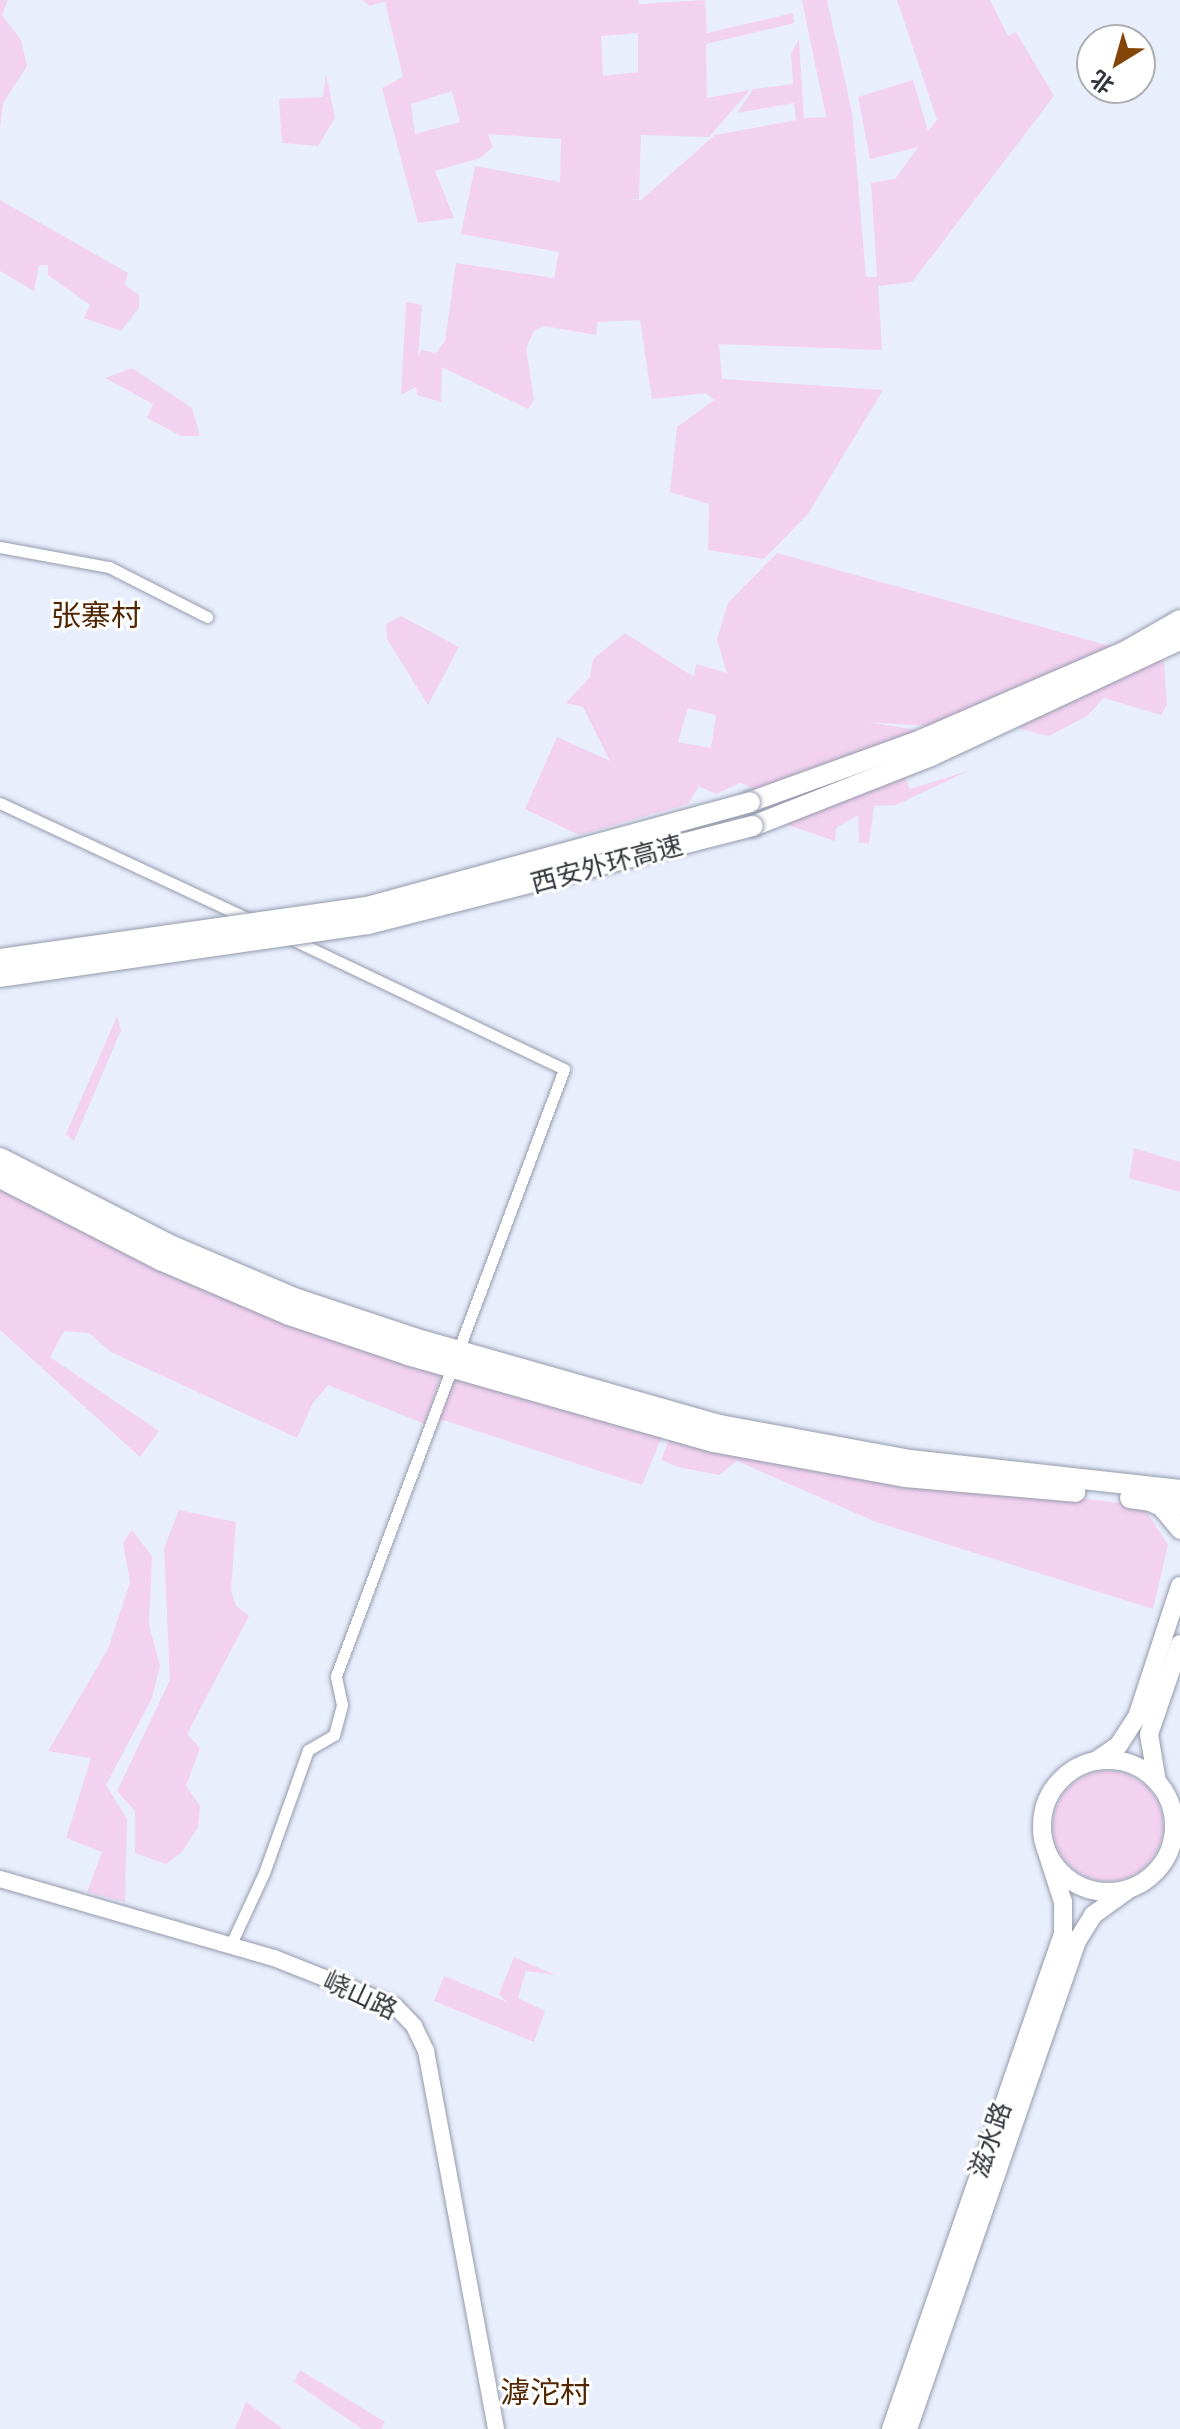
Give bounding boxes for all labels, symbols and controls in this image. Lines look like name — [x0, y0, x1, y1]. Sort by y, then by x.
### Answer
north arrow — [1076, 24, 1156, 104]
text: 北 — [1086, 65, 1119, 99]
district label: 张寨村 — [51, 598, 141, 634]
street label: 西安外环高速 — [528, 830, 686, 900]
street label: 峣山路 — [318, 1965, 402, 2027]
street label: 滋水路 — [964, 2098, 1018, 2182]
district label: 滹沱村 — [500, 2375, 590, 2411]

